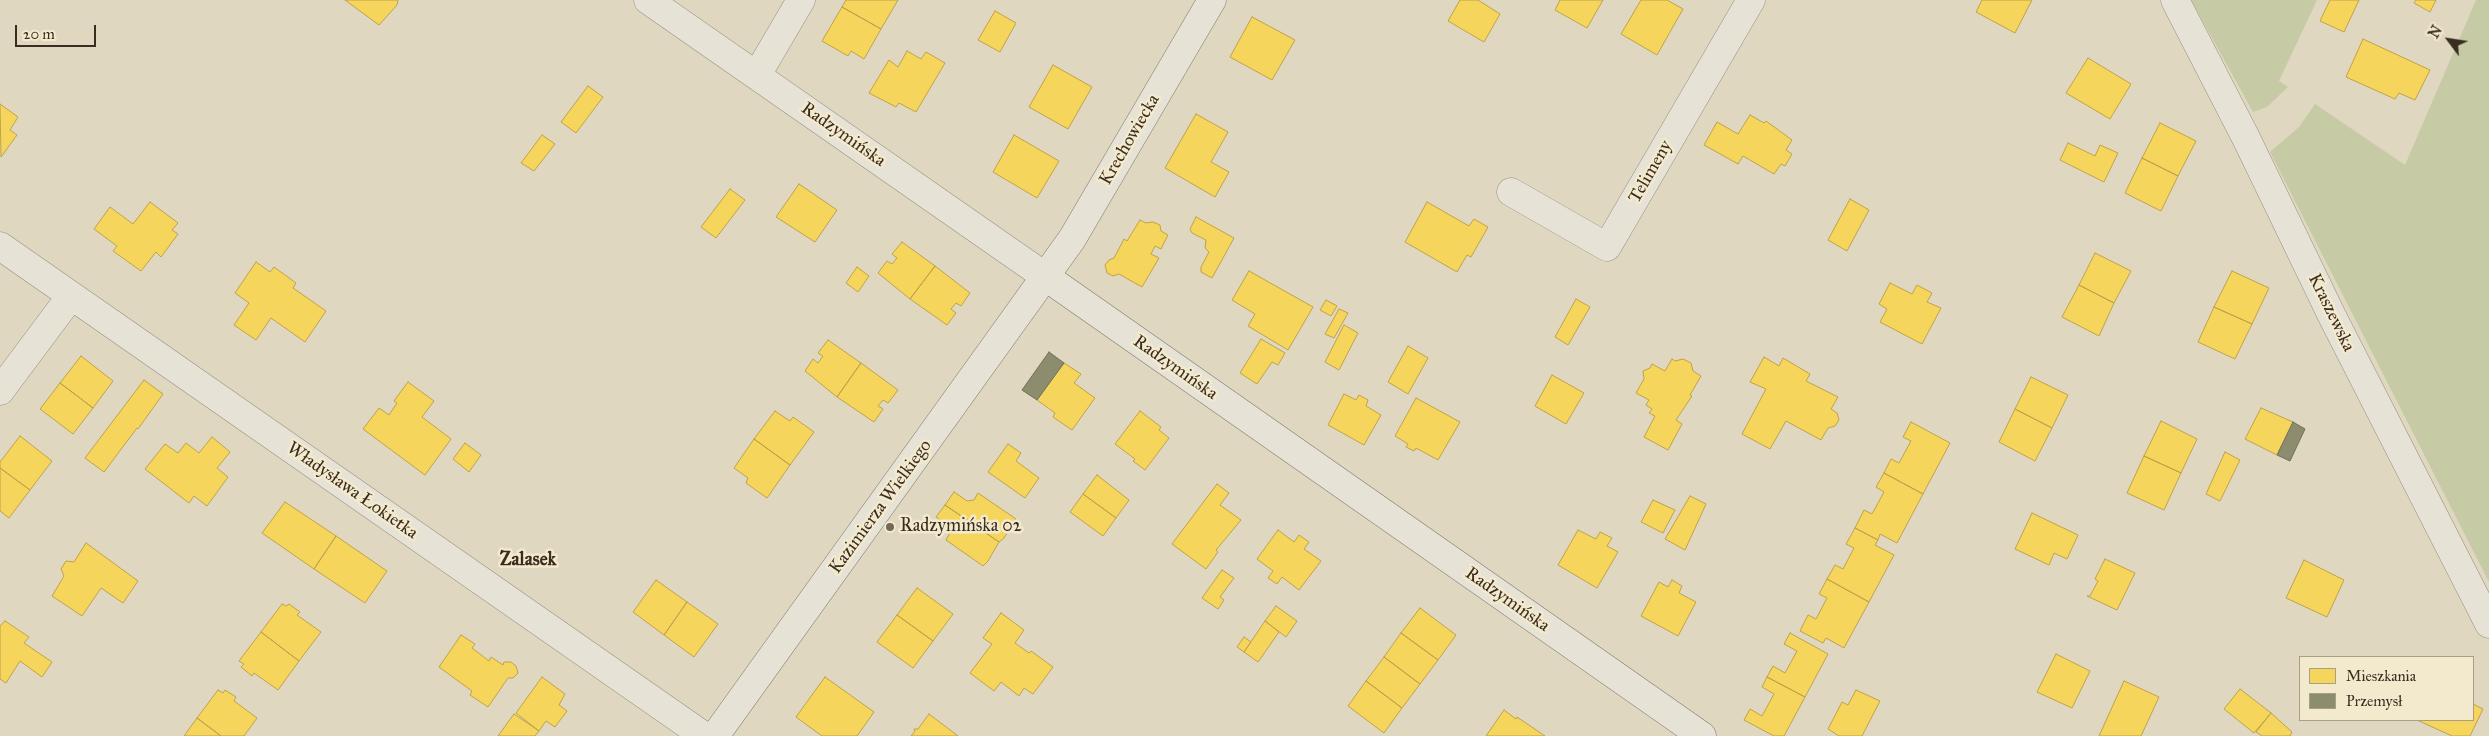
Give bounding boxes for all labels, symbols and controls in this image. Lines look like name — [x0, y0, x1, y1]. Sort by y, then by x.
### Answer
scale bar — [18, 15, 99, 47]
north arrow — [2424, 15, 2474, 65]
text: N — [2425, 23, 2446, 41]
text: 20 m — [23, 25, 55, 43]
street label: Krechowiecka — [1095, 91, 1165, 189]
street label: Radzymińska — [797, 98, 889, 172]
street label: Telimeny — [1624, 137, 1678, 207]
street label: Kraszewska — [2303, 271, 2359, 355]
street label: Radzymińska — [1129, 331, 1221, 405]
street label: Kazimierza Wielkiego — [825, 436, 937, 578]
street label: Władysława Łokietka — [282, 438, 422, 544]
place label: Radzymińska 02 — [900, 516, 1022, 538]
marker: Radzymińska 02 — [884, 521, 896, 533]
district label: Zalasek — [500, 549, 556, 571]
street label: Radzymińska — [1461, 563, 1553, 637]
legend — [2299, 656, 2474, 721]
text: Mieszkania — [2346, 667, 2416, 685]
text: Przemysł — [2346, 692, 2402, 710]

